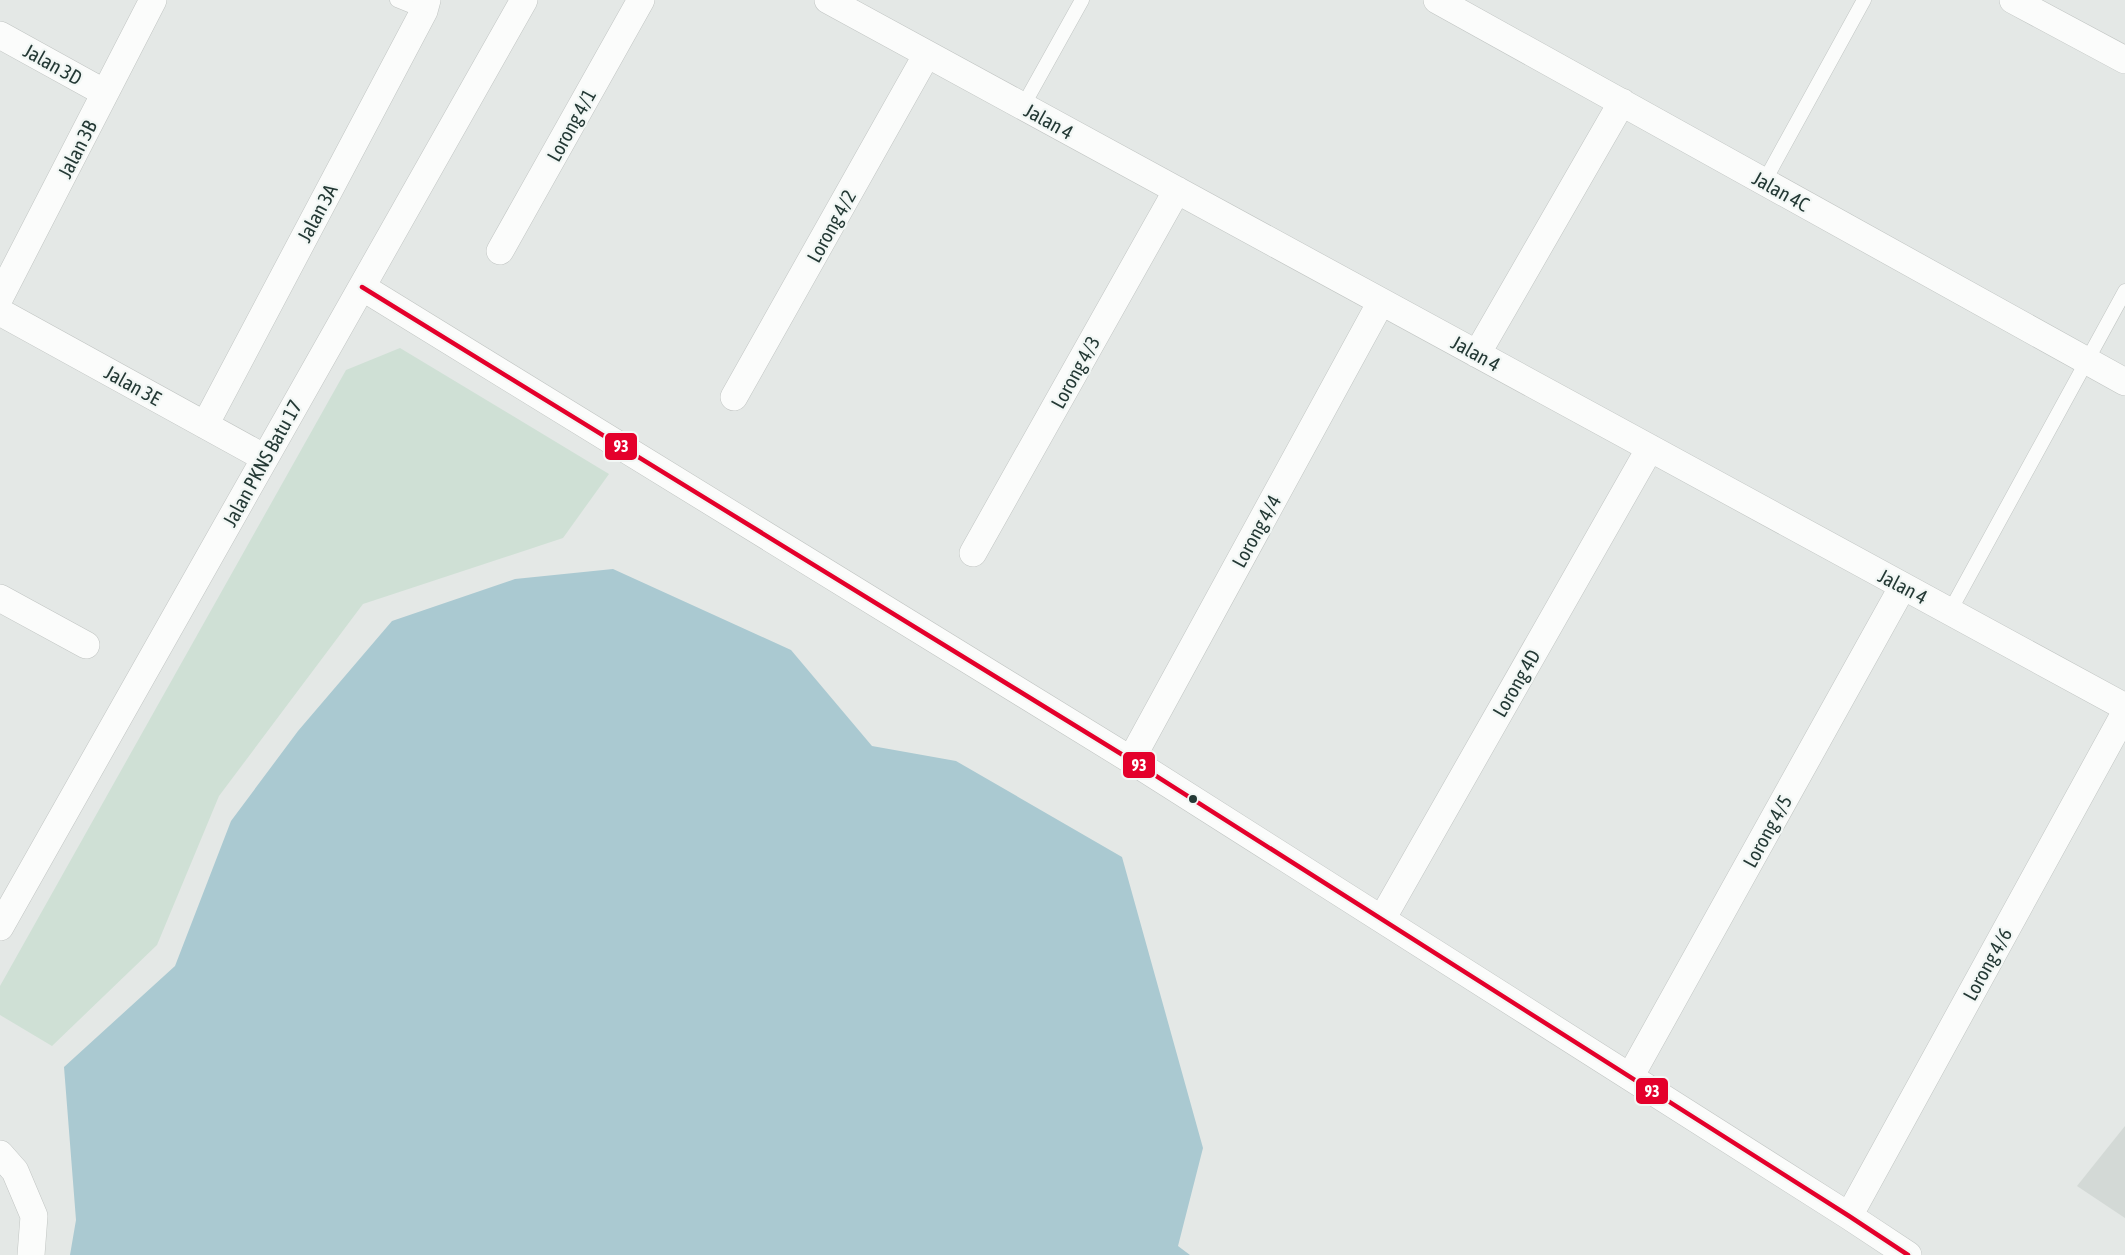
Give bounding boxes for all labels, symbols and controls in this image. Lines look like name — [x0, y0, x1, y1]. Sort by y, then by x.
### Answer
street label: Jalan 3D — [20, 39, 86, 89]
street label: Lorong 4/1 — [542, 85, 600, 165]
street label: Jalan 4 — [1021, 98, 1077, 144]
street label: Jalan 3B — [53, 116, 101, 182]
street label: Jalan 4C — [1749, 166, 1813, 216]
street label: Jalan 3A — [292, 180, 342, 246]
street label: Lorong 4/2 — [802, 186, 860, 266]
street label: Jalan 4 — [1448, 330, 1504, 376]
street label: Lorong 4/3 — [1046, 332, 1104, 412]
street label: Jalan 3E — [101, 360, 166, 410]
street label: Jalan PKNS Batu 17 — [218, 396, 306, 530]
line badge: 93 — [604, 432, 638, 461]
text: 93 — [613, 437, 629, 455]
street label: Lorong 4/4 — [1227, 491, 1285, 571]
street label: Jalan 4 — [1875, 564, 1931, 608]
street label: Lorong 4D — [1488, 645, 1544, 721]
line badge: 93 — [1122, 751, 1156, 779]
text: 93 — [1131, 756, 1147, 774]
street label: Lorong 4/5 — [1738, 791, 1796, 871]
unlabelled marker — [1187, 793, 1199, 805]
street label: Lorong 4/6 — [1958, 924, 2016, 1004]
line badge: 93 — [1635, 1077, 1669, 1105]
text: 93 — [1644, 1082, 1660, 1100]

